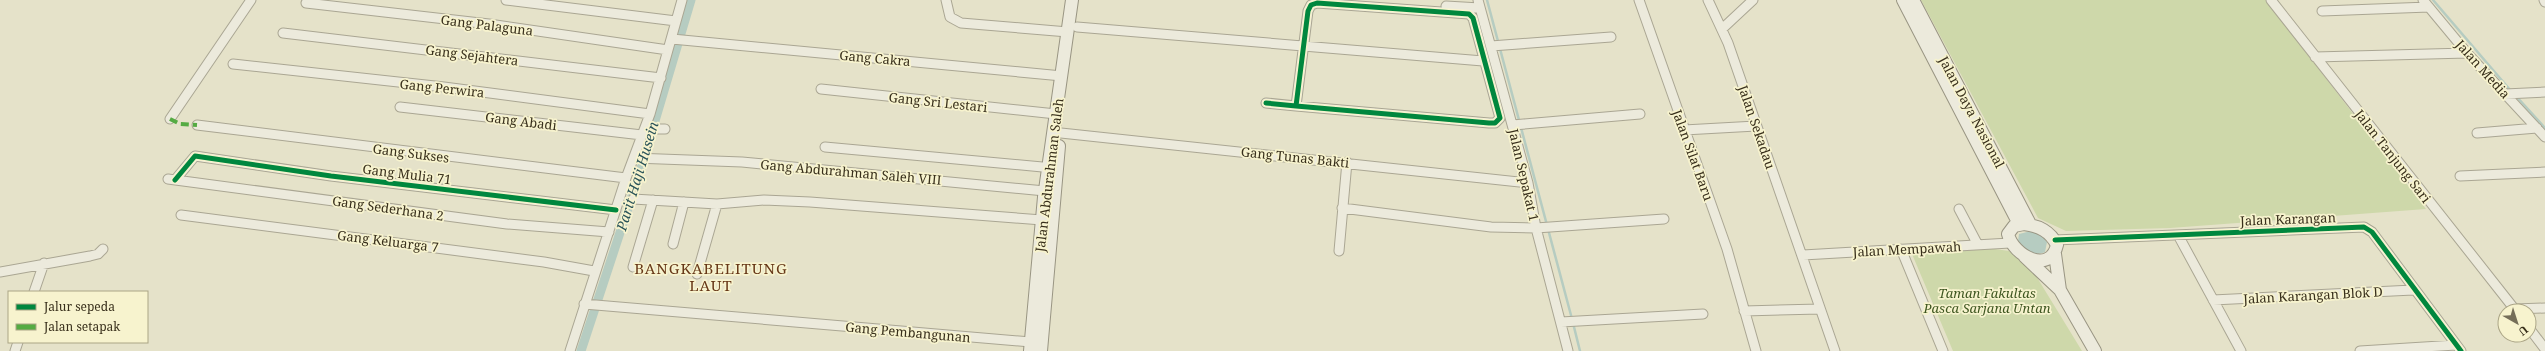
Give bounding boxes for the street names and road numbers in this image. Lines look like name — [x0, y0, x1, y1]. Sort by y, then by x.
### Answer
street label: Gang Palaguna — [440, 10, 534, 40]
street label: Jalan Media — [2451, 35, 2514, 102]
street label: Gang Sejahtera — [424, 40, 520, 70]
street label: Gang Cakra — [839, 46, 911, 70]
street label: Jalan Daya Nasional — [1934, 52, 2009, 171]
street label: Gang Perwira — [399, 75, 485, 101]
street label: Jalan Sekadau — [1734, 82, 1780, 171]
street label: Gang Sri Lestari — [888, 88, 988, 116]
street label: Jalan Abdurahman Saleh — [1031, 97, 1067, 254]
street label: Jalan Tanjung Sari — [2350, 105, 2435, 206]
street label: Jalan Silat Baru — [1668, 106, 1718, 203]
street label: Gang Abadi — [484, 108, 558, 134]
street label: Jalan Sepakat 1 — [1504, 126, 1543, 223]
street label: Gang Sukses — [372, 139, 450, 167]
street label: Gang Tunas Bakti — [1240, 142, 1350, 172]
street label: Gang Abdurahman Saleh VIII — [760, 155, 942, 189]
street label: Gang Mulia 71 — [362, 160, 452, 188]
street label: Gang Sederhana 2 — [331, 191, 445, 225]
street label: Jalan Karangan — [2239, 208, 2337, 230]
street label: Gang Keluarga 7 — [336, 226, 440, 256]
street label: Jalan Mempawah — [1851, 237, 1962, 261]
street label: Jalan Karangan Blok D — [2242, 282, 2383, 308]
street label: Gang Pembangunan — [845, 318, 972, 346]

